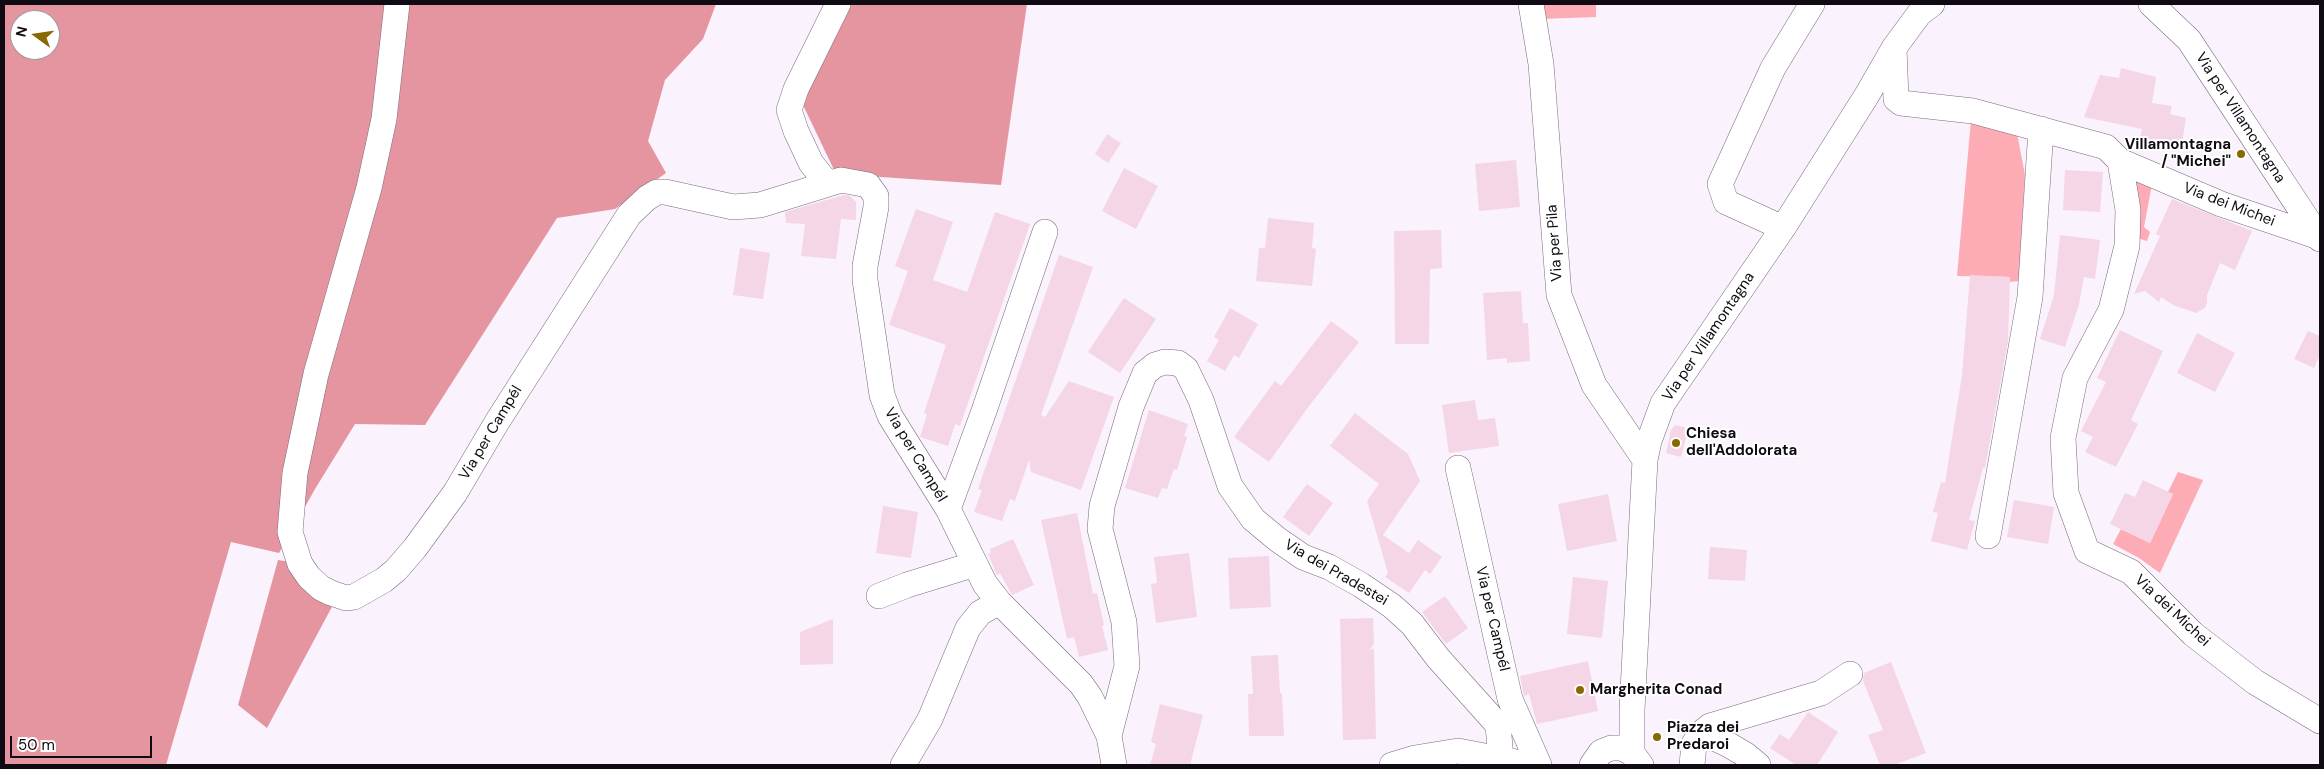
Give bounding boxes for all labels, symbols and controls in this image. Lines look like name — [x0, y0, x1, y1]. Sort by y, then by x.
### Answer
north arrow — [10, 10, 60, 60]
text: N — [11, 24, 31, 39]
street label: Via per Villamontagna — [2191, 49, 2289, 187]
place label: Villamontagna / "Michei" — [2125, 136, 2231, 171]
marker: Villamontagna / "Michei" — [2235, 148, 2247, 160]
street label: Via dei Michei — [2181, 179, 2277, 231]
street label: Via per Pila — [1543, 204, 1567, 282]
street label: Via per Villamontagna — [1659, 269, 1759, 405]
street label: Via per Campél — [456, 383, 526, 483]
street label: Via per Campél — [880, 405, 950, 505]
place label: Chiesa dell'Addolorata — [1686, 425, 1797, 460]
marker: Chiesa dell'Addolorata — [1670, 437, 1682, 449]
street label: Via dei Pradestei — [1281, 536, 1391, 610]
street label: Via per Campél — [1471, 565, 1513, 673]
street label: Via dei Michei — [2130, 571, 2214, 651]
place label: Margherita Conad — [1590, 681, 1722, 699]
marker: Margherita Conad — [1574, 684, 1586, 696]
place label: Piazza dei Predaroi — [1667, 719, 1739, 754]
scale bar — [12, 726, 155, 758]
marker: Piazza dei Predaroi — [1651, 731, 1663, 743]
text: 50 m — [18, 735, 55, 755]

